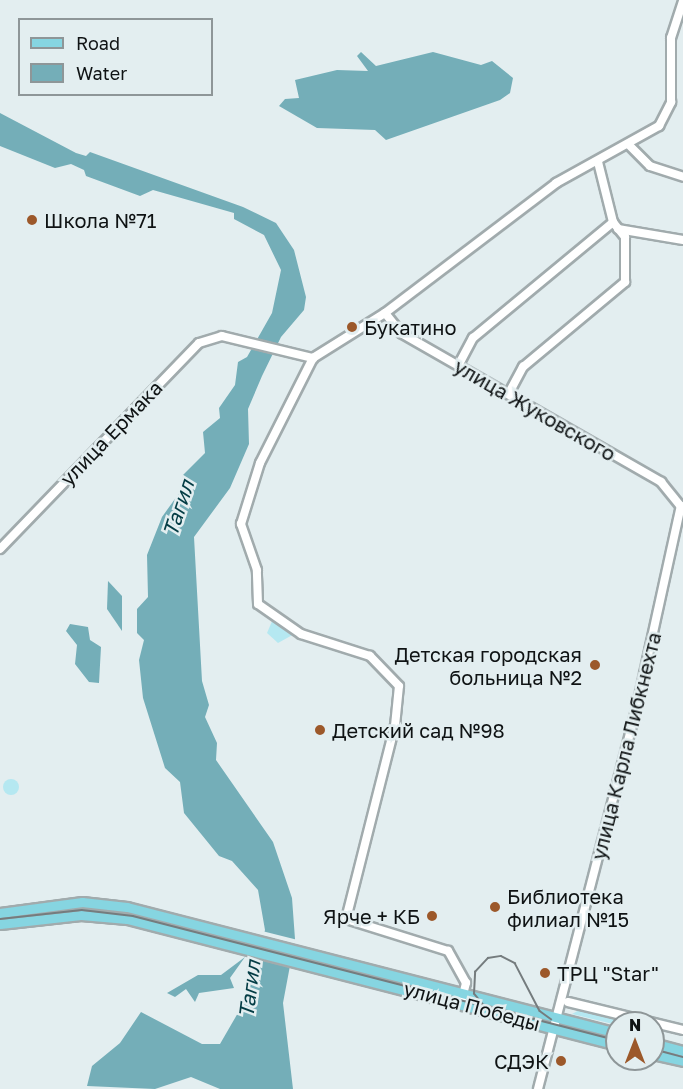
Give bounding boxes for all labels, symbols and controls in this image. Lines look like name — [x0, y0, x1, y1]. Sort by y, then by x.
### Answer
legend — [18, 18, 213, 96]
text: Road — [76, 32, 120, 54]
text: Water — [76, 62, 127, 84]
place label: Школа №71 — [44, 208, 156, 232]
marker: Школа №71 — [25, 213, 39, 227]
place label: Букатино — [364, 315, 456, 339]
marker: Букатино — [345, 320, 359, 334]
street label: улица Жуковского — [450, 354, 620, 466]
street label: улица Ермака — [55, 376, 167, 490]
water label: Тагил — [157, 477, 199, 539]
street label: улица Карла Либкнехта — [586, 630, 666, 862]
place label: Детская городская больница №2 — [395, 642, 582, 689]
marker: Детская городская больница №2 — [586, 656, 604, 674]
place label: Детский сад №98 — [332, 718, 505, 742]
marker: Детский сад №98 — [313, 723, 327, 737]
place label: Библиотека филиал №15 — [507, 884, 629, 931]
marker: Библиотека филиал №15 — [488, 900, 502, 914]
place label: Ярче + КБ — [323, 904, 420, 928]
marker: Ярче + КБ — [425, 909, 439, 923]
water label: Тагил — [233, 959, 265, 1019]
place label: ТРЦ "Star" — [557, 961, 659, 985]
marker: ТРЦ "Star" — [538, 966, 552, 980]
street label: улица Победы — [401, 976, 543, 1036]
north arrow — [605, 1011, 665, 1071]
text: N — [629, 1015, 641, 1035]
place label: СДЭК — [494, 1049, 549, 1073]
marker: СДЭК — [554, 1054, 568, 1068]

